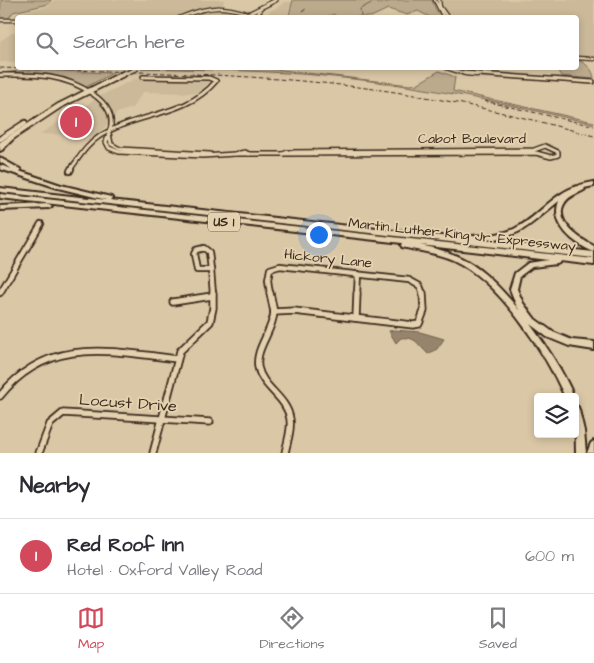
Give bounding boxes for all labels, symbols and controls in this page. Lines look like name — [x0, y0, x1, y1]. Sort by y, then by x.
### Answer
search box — [15, 15, 579, 70]
icon: search — [33, 29, 61, 57]
text: Search here — [73, 29, 185, 56]
pin: 1 — [60, 103, 92, 141]
street label: Cabot Boulevard — [418, 129, 526, 149]
road number: US 1 — [208, 212, 240, 232]
street label: Martin Luther King Jr. Expressway — [347, 213, 577, 257]
your location — [306, 222, 332, 248]
street label: Hickory Lane — [283, 244, 373, 274]
street label: Locust Drive — [78, 389, 178, 417]
map controls — [534, 393, 579, 438]
button: layers — [534, 393, 579, 438]
text: Nearby — [20, 471, 90, 500]
text: Red Roof Inn — [67, 532, 184, 559]
text: 1 — [35, 545, 37, 567]
text: 600 m — [525, 545, 574, 567]
text: Hotel · Oxford Valley Road — [67, 559, 262, 581]
tab: Map — [77, 604, 105, 654]
tab: Directions — [259, 604, 324, 654]
tab: Saved — [479, 604, 517, 654]

